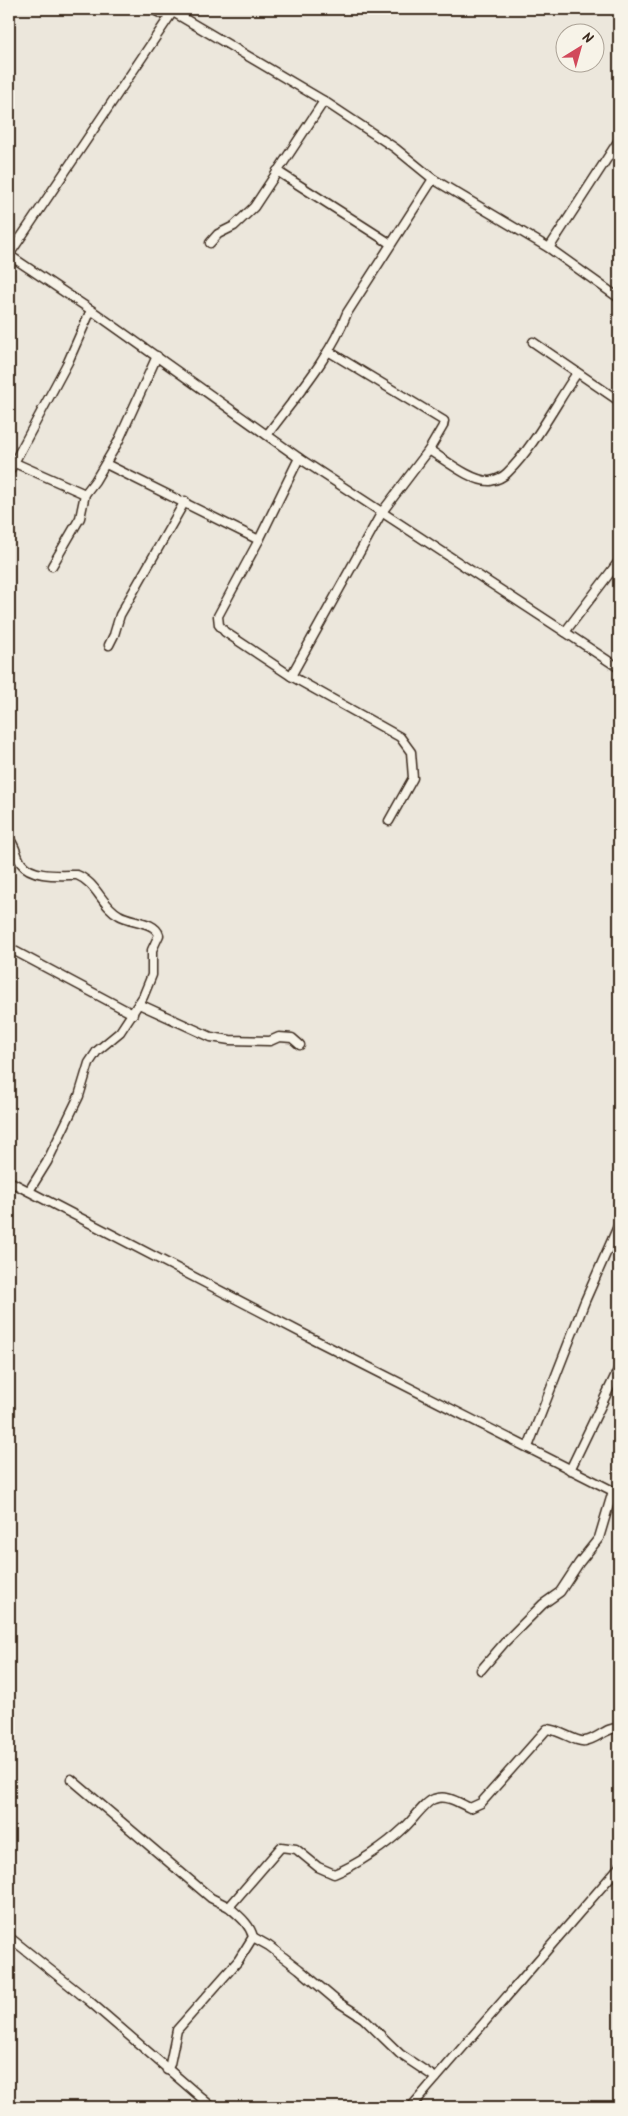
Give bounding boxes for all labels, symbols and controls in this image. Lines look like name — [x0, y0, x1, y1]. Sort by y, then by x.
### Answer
north arrow — [556, 22, 606, 72]
text: N — [577, 27, 597, 50]

